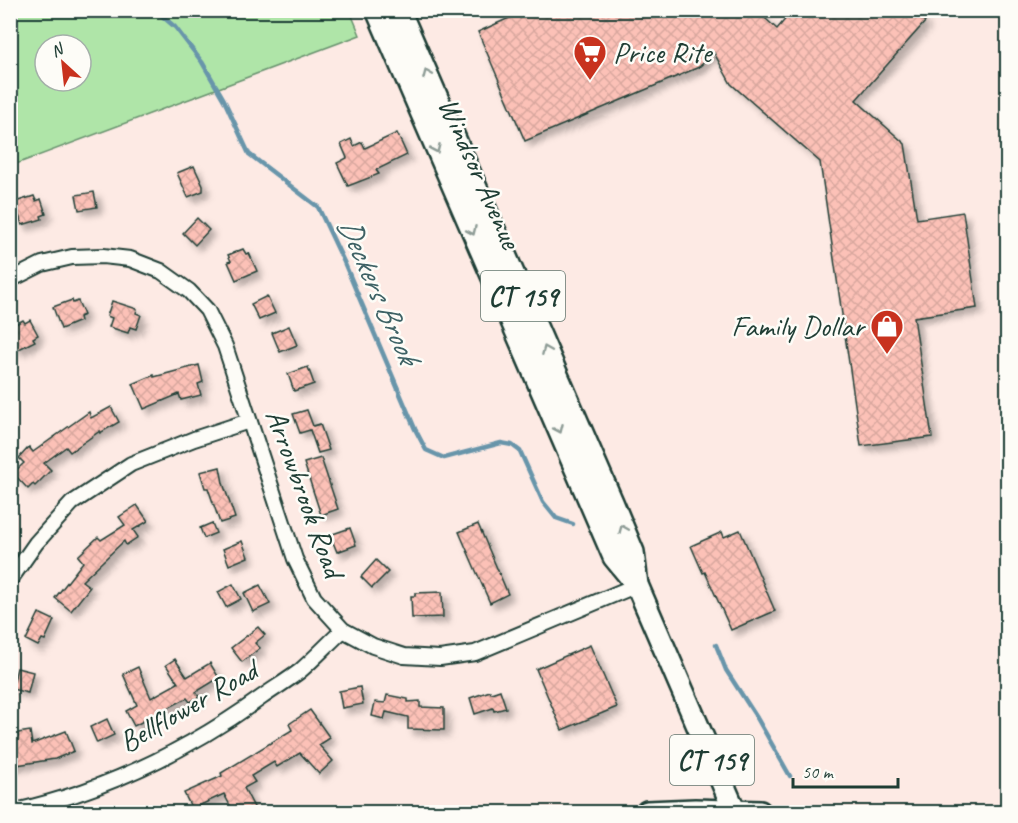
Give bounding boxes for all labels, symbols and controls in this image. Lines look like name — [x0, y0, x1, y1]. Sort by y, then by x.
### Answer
north arrow — [33, 33, 93, 93]
place label: Price Rite — [613, 33, 713, 71]
supermarket icon: Price Rite — [572, 34, 608, 81]
text: N — [48, 38, 68, 62]
one-way arrow — [422, 70, 434, 81]
street label: Windsor Avenue — [430, 92, 531, 256]
one-way arrow — [429, 142, 441, 153]
water label: Deckers Brook — [328, 211, 431, 375]
one-way arrow — [465, 224, 477, 235]
road number: CT 159 — [481, 271, 565, 321]
place label: Family Dollar — [731, 307, 866, 345]
shop icon: Family Dollar — [869, 308, 905, 355]
one-way arrow — [541, 345, 553, 356]
street label: Arrowbrook Road — [257, 404, 354, 586]
one-way arrow — [552, 422, 564, 433]
one-way arrow — [618, 524, 630, 535]
street label: Bellflower Road — [112, 649, 268, 761]
road number: CT 159 — [670, 735, 754, 785]
scale bar — [793, 751, 898, 789]
text: 50 m — [802, 761, 835, 783]

